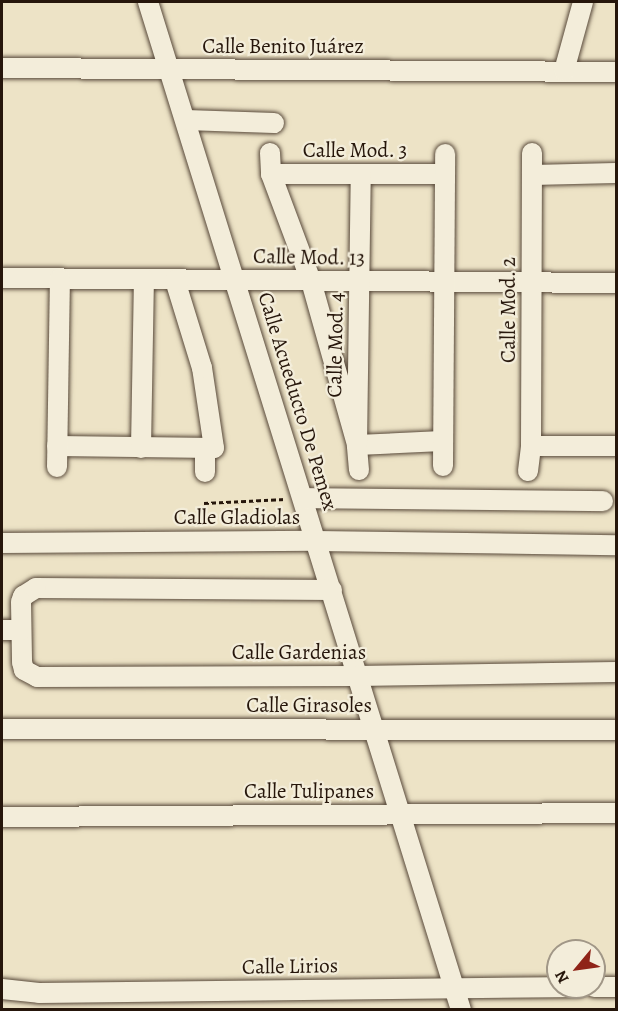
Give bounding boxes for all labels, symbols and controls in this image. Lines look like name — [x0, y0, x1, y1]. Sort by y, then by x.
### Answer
street label: Calle Benito Juárez — [202, 33, 364, 59]
street label: Calle Mod. 3 — [302, 137, 408, 163]
street label: Calle Mod. 13 — [253, 243, 365, 271]
street label: Calle Mod. 2 — [495, 257, 521, 363]
street label: Calle Acueducto De Pemex — [253, 289, 343, 513]
street label: Calle Mod. 4 — [321, 292, 349, 398]
street label: Calle Gladiolas — [174, 504, 300, 530]
street label: Calle Gardenias — [232, 639, 366, 665]
street label: Calle Girasoles — [246, 692, 372, 718]
street label: Calle Tulipanes — [244, 778, 374, 804]
north arrow — [546, 939, 606, 999]
street label: Calle Lirios — [242, 953, 338, 979]
text: N — [550, 966, 574, 987]

